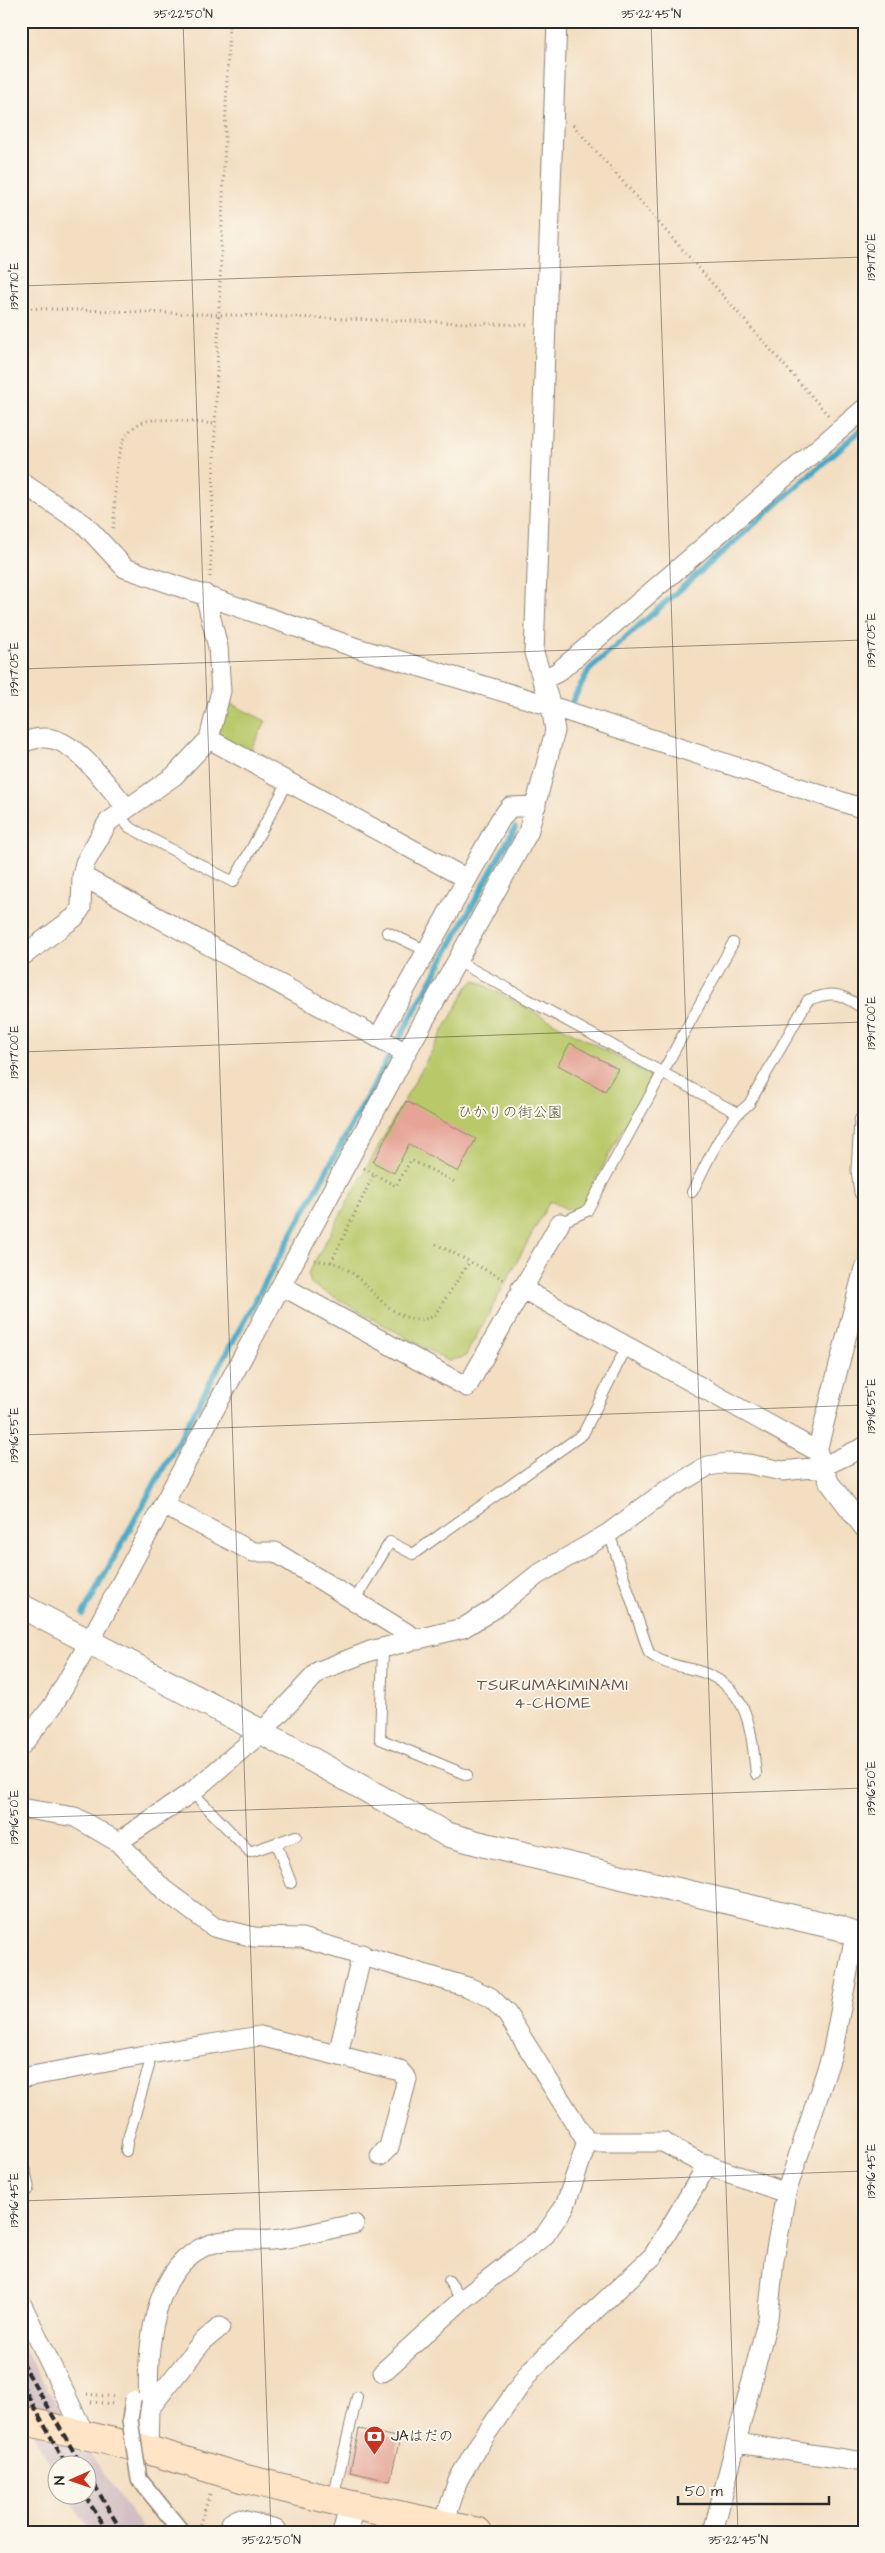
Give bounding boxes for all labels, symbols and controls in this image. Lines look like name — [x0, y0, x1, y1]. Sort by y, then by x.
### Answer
text: 35°22'50"N — [153, 6, 213, 23]
text: 35°22'45"N — [621, 6, 681, 23]
text: 139°17'10"E — [863, 233, 880, 281]
text: 139°17'10"E — [6, 262, 23, 310]
text: 139°17'05"E — [863, 613, 880, 667]
text: 139°17'05"E — [6, 642, 23, 696]
text: 139°17'00"E — [863, 996, 880, 1050]
text: 139°17'00"E — [6, 1025, 23, 1079]
park label: ひかりの街公園 — [457, 1102, 563, 1123]
text: 139°16'55"E — [863, 1378, 880, 1434]
text: 139°16'55"E — [6, 1407, 23, 1463]
district label: TSURUMAKIMINAMI 4-CHOME — [477, 1674, 629, 1714]
text: 139°16'50"E — [863, 1761, 880, 1815]
text: 139°16'50"E — [6, 1790, 23, 1844]
text: 139°16'45"E — [863, 2144, 880, 2198]
text: 139°16'45"E — [6, 2173, 23, 2227]
bank icon: JAはだの — [363, 2424, 387, 2455]
place label: JAはだの — [391, 2426, 454, 2447]
north arrow — [48, 2456, 98, 2506]
scale bar — [678, 2473, 829, 2505]
text: N — [50, 2475, 70, 2485]
text: 50 m — [685, 2481, 723, 2502]
text: 35°22'50"N — [241, 2532, 301, 2549]
text: 35°22'45"N — [708, 2532, 768, 2549]

